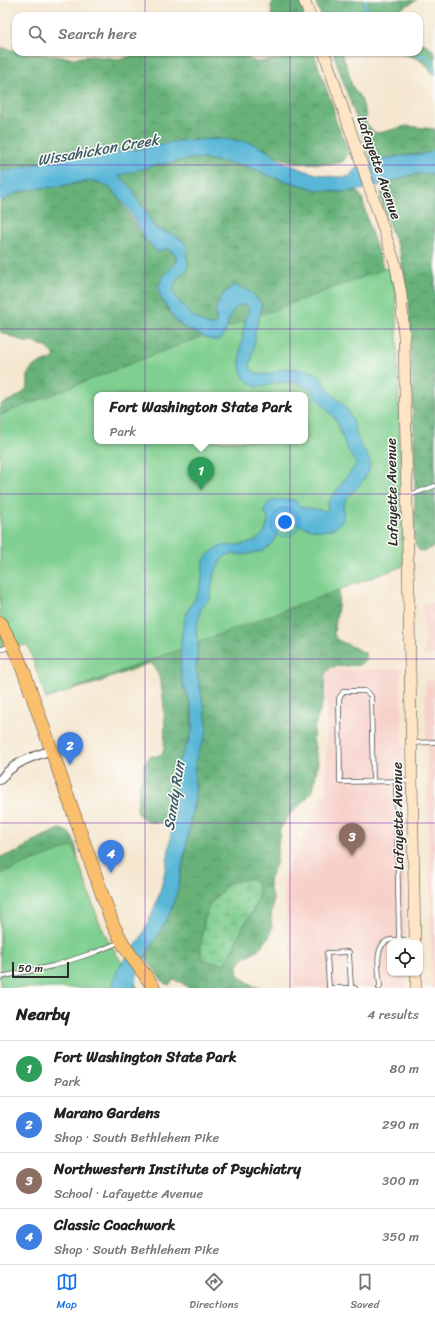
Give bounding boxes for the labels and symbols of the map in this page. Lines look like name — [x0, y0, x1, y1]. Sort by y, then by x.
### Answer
street label: Lafayette Avenue — [350, 113, 408, 223]
water label: Wissahickon Creek — [35, 126, 163, 173]
street label: Lafayette Avenue — [379, 438, 405, 546]
pin: 1 — [188, 457, 214, 490]
your location — [275, 512, 295, 532]
pin: 2 — [57, 732, 83, 765]
water label: Sandy Run — [156, 758, 193, 832]
street label: Lafayette Avenue — [385, 762, 411, 870]
pin: 3 — [339, 823, 365, 856]
pin: 4 — [98, 840, 124, 873]
scale bar — [12, 960, 69, 979]

